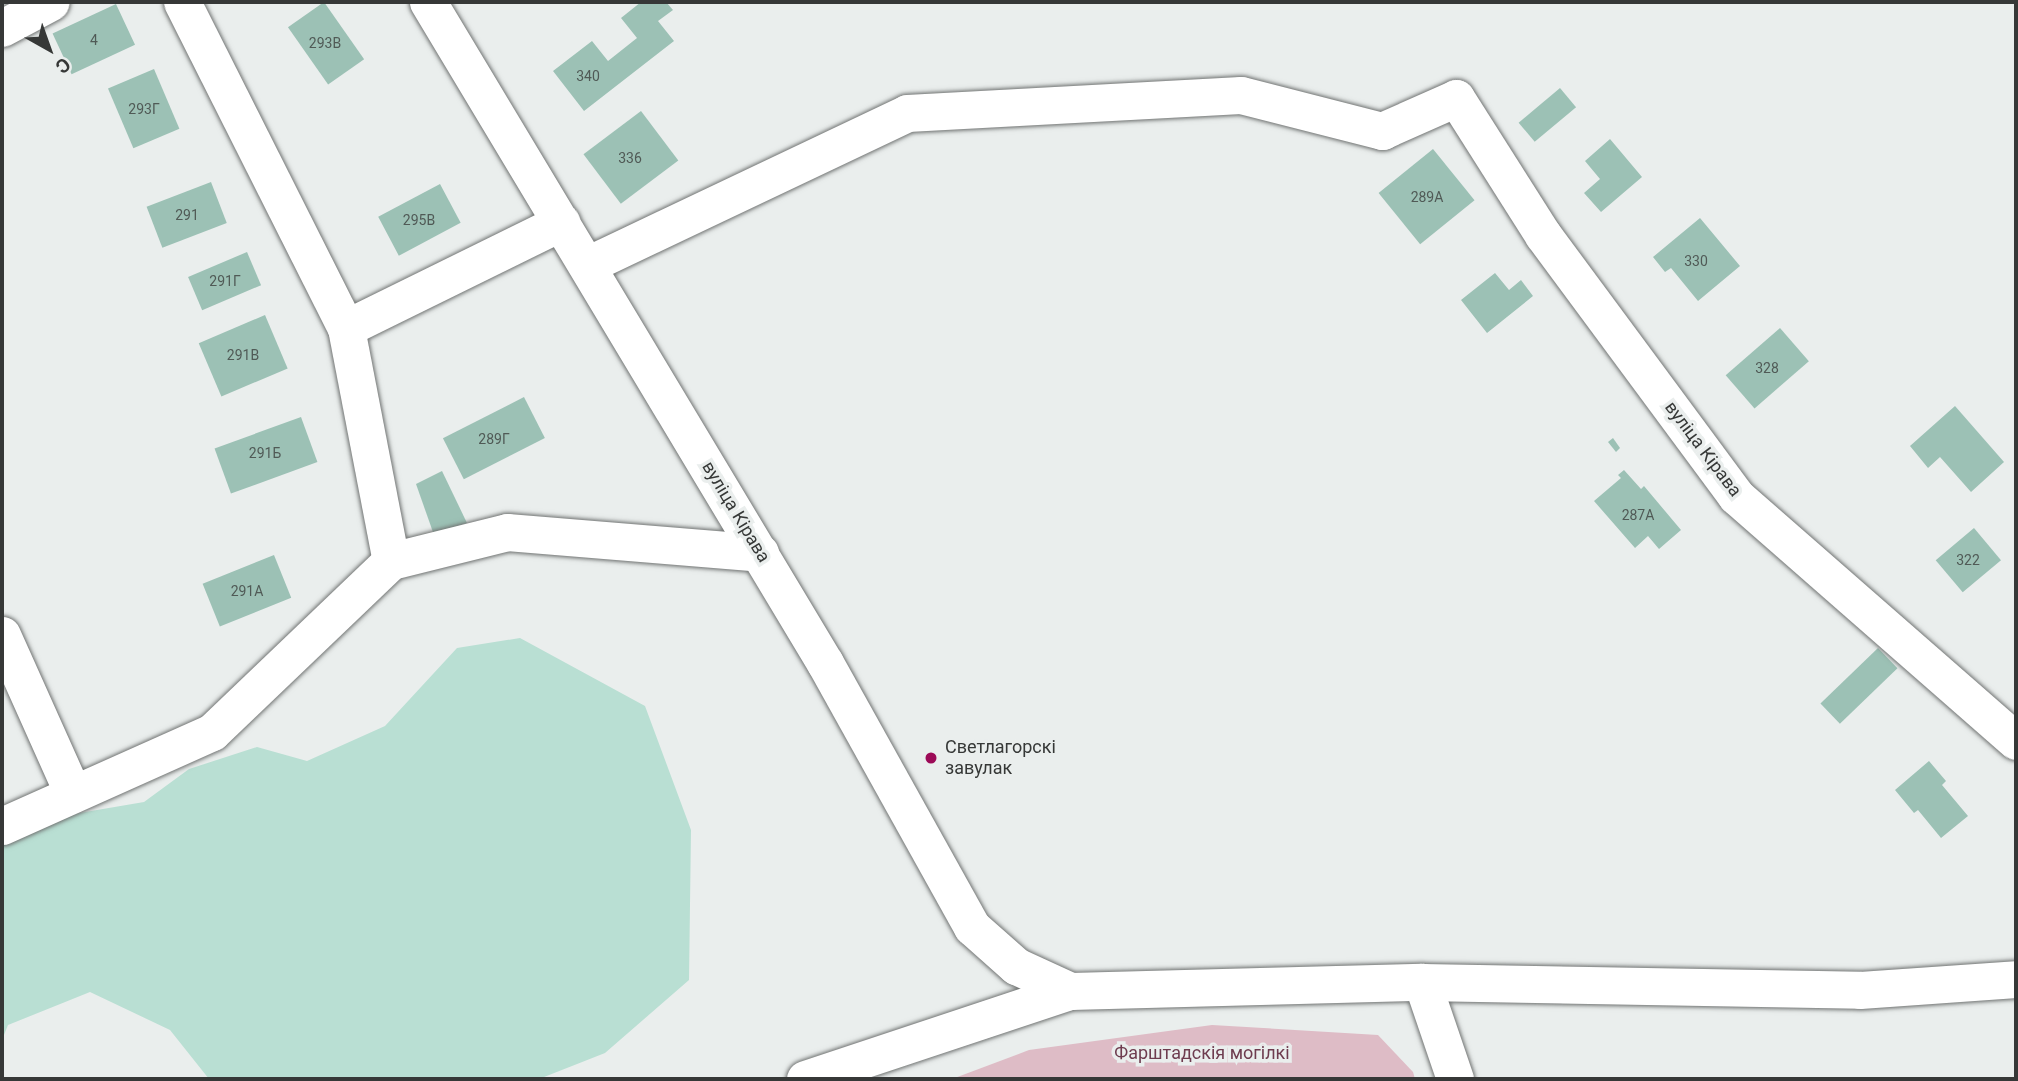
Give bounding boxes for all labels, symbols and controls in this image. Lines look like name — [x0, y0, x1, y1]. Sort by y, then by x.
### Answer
north arrow — [14, 14, 84, 84]
house number: 4 — [90, 32, 98, 48]
house number: 293В — [309, 35, 341, 51]
text: С — [51, 53, 75, 78]
house number: 340 — [576, 68, 600, 84]
house number: 293Г — [128, 101, 160, 117]
house number: 336 — [618, 150, 642, 166]
house number: 289А — [1411, 189, 1443, 205]
house number: 291 — [175, 207, 199, 223]
house number: 295В — [403, 212, 435, 228]
house number: 330 — [1684, 253, 1708, 269]
house number: 291Г — [209, 273, 241, 289]
house number: 291В — [227, 347, 259, 363]
house number: 328 — [1755, 360, 1779, 376]
street label: вуліца Кірава — [1660, 397, 1746, 501]
house number: 289Г — [478, 431, 510, 447]
house number: 291Б — [249, 445, 281, 461]
street label: вуліца Кірава — [697, 458, 775, 566]
house number: 287А — [1622, 507, 1654, 523]
house number: 322 — [1956, 552, 1980, 568]
house number: 291А — [231, 583, 263, 599]
place label: Светлагорскі завулак — [945, 737, 1056, 780]
marker: Светлагорскі завулак — [923, 750, 939, 766]
park label: Фарштадскія могілкі — [1114, 1042, 1290, 1064]

